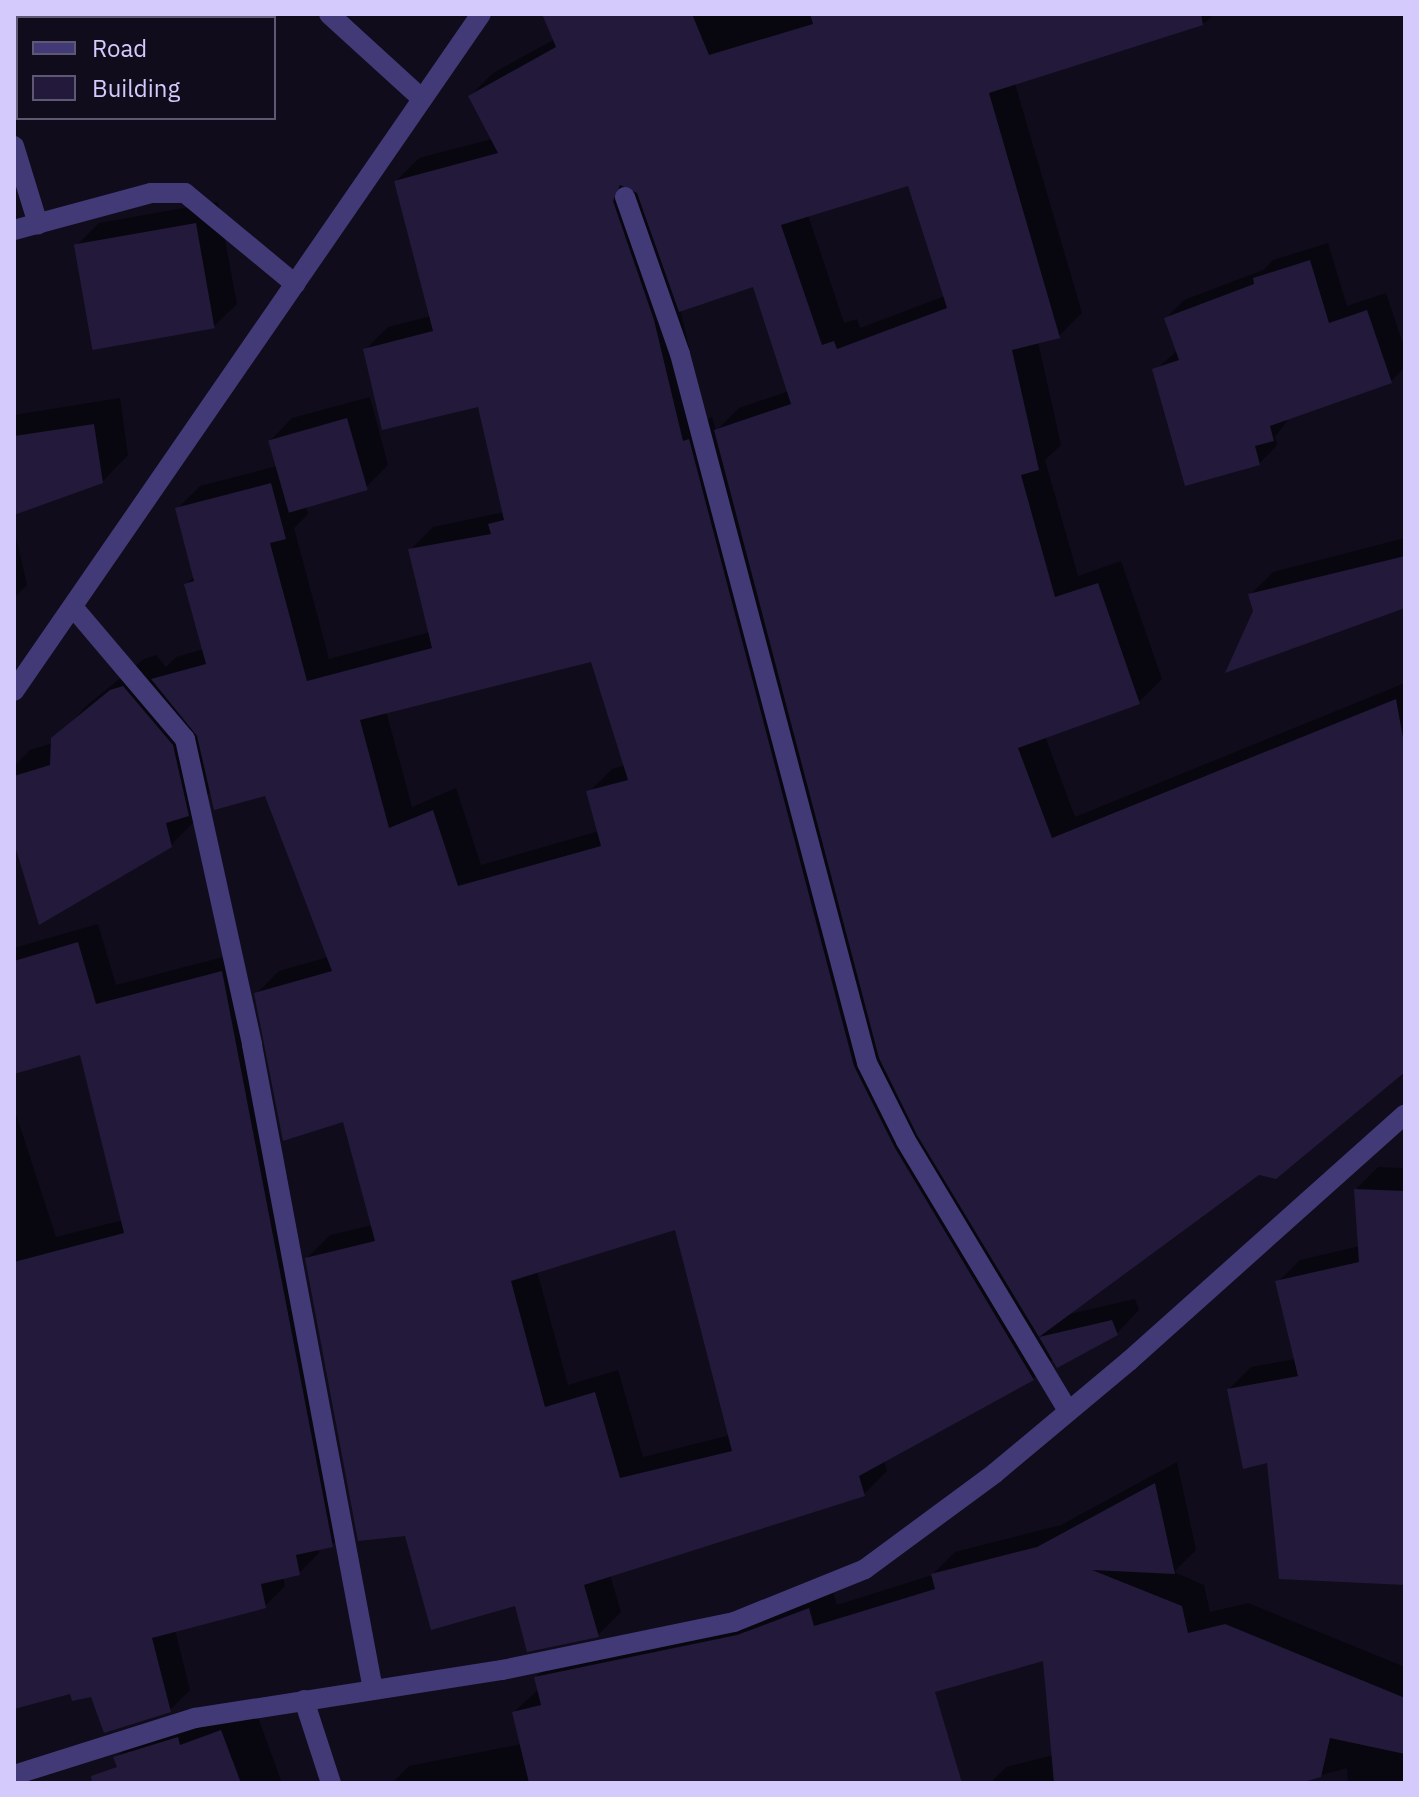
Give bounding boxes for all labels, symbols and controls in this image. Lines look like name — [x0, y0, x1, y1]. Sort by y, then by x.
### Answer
legend — [16, 16, 276, 120]
text: Road — [92, 32, 147, 64]
text: Building — [92, 72, 180, 104]

